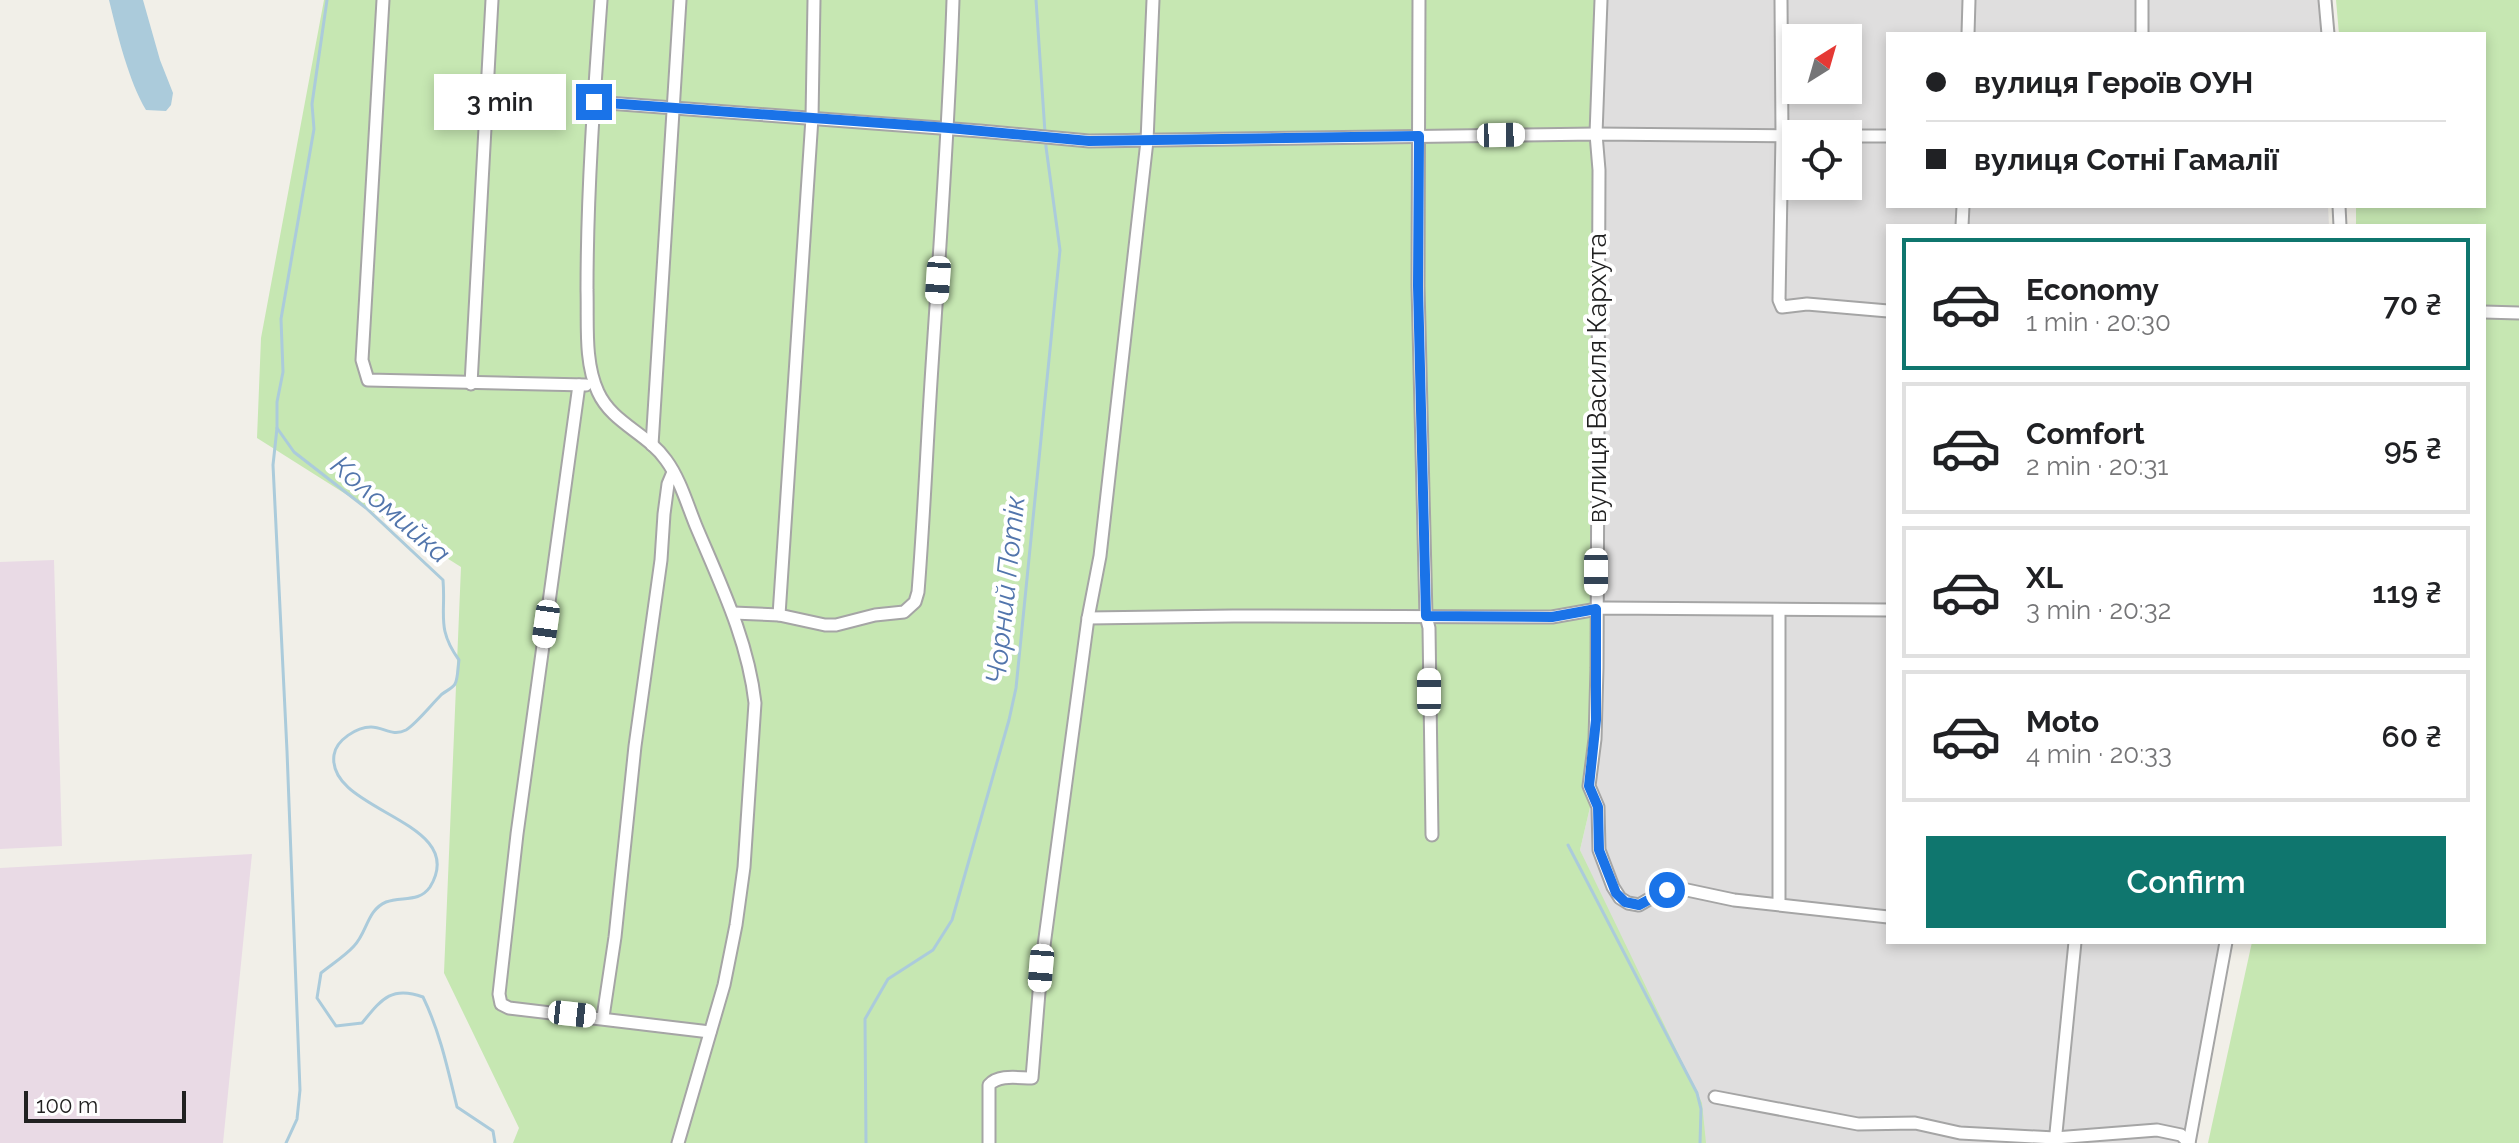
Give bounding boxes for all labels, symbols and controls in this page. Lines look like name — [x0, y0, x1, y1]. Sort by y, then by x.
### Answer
north arrow — [1782, 24, 1862, 104]
map controls — [1782, 24, 1862, 200]
text: вулиця Героїв ОУН — [1974, 65, 2253, 100]
callout: 3 min — [434, 74, 566, 130]
route end — [576, 84, 612, 120]
text: 3 min — [467, 87, 533, 117]
button: locate — [1782, 120, 1862, 200]
car — [1477, 123, 1525, 147]
text: вулиця Сотні Гамалії — [1974, 142, 2278, 177]
street label: вулиця Василя Кархута — [1582, 233, 1612, 523]
car — [924, 255, 952, 305]
icon: car — [1930, 268, 2002, 340]
text: Economy — [2026, 272, 2159, 307]
text: 70 ₴ — [2383, 287, 2442, 322]
text: 1 min · 20:30 — [2026, 307, 2171, 337]
icon: car — [1930, 412, 2002, 484]
text: Comfort — [2026, 416, 2145, 451]
text: 95 ₴ — [2384, 431, 2442, 466]
water label: Коломийка — [324, 449, 457, 570]
text: 2 min · 20:31 — [2026, 451, 2168, 481]
water label: Чорний Потік — [979, 494, 1032, 685]
car — [1584, 548, 1608, 596]
icon: car — [1930, 556, 2002, 628]
text: XL — [2026, 560, 2063, 595]
text: 119 ₴ — [2372, 575, 2442, 610]
text: 3 min · 20:32 — [2026, 595, 2171, 625]
car — [531, 599, 561, 649]
car — [1417, 668, 1441, 716]
icon: car — [1930, 700, 2002, 772]
text: Moto — [2026, 704, 2099, 739]
text: 60 ₴ — [2381, 719, 2442, 754]
text: 4 min · 20:33 — [2026, 739, 2172, 769]
button: Confirm — [1926, 836, 2446, 928]
route start — [1649, 872, 1685, 908]
car — [1027, 943, 1055, 993]
car — [547, 1000, 597, 1028]
scale bar — [24, 1087, 186, 1123]
text: 100 m — [36, 1092, 98, 1118]

